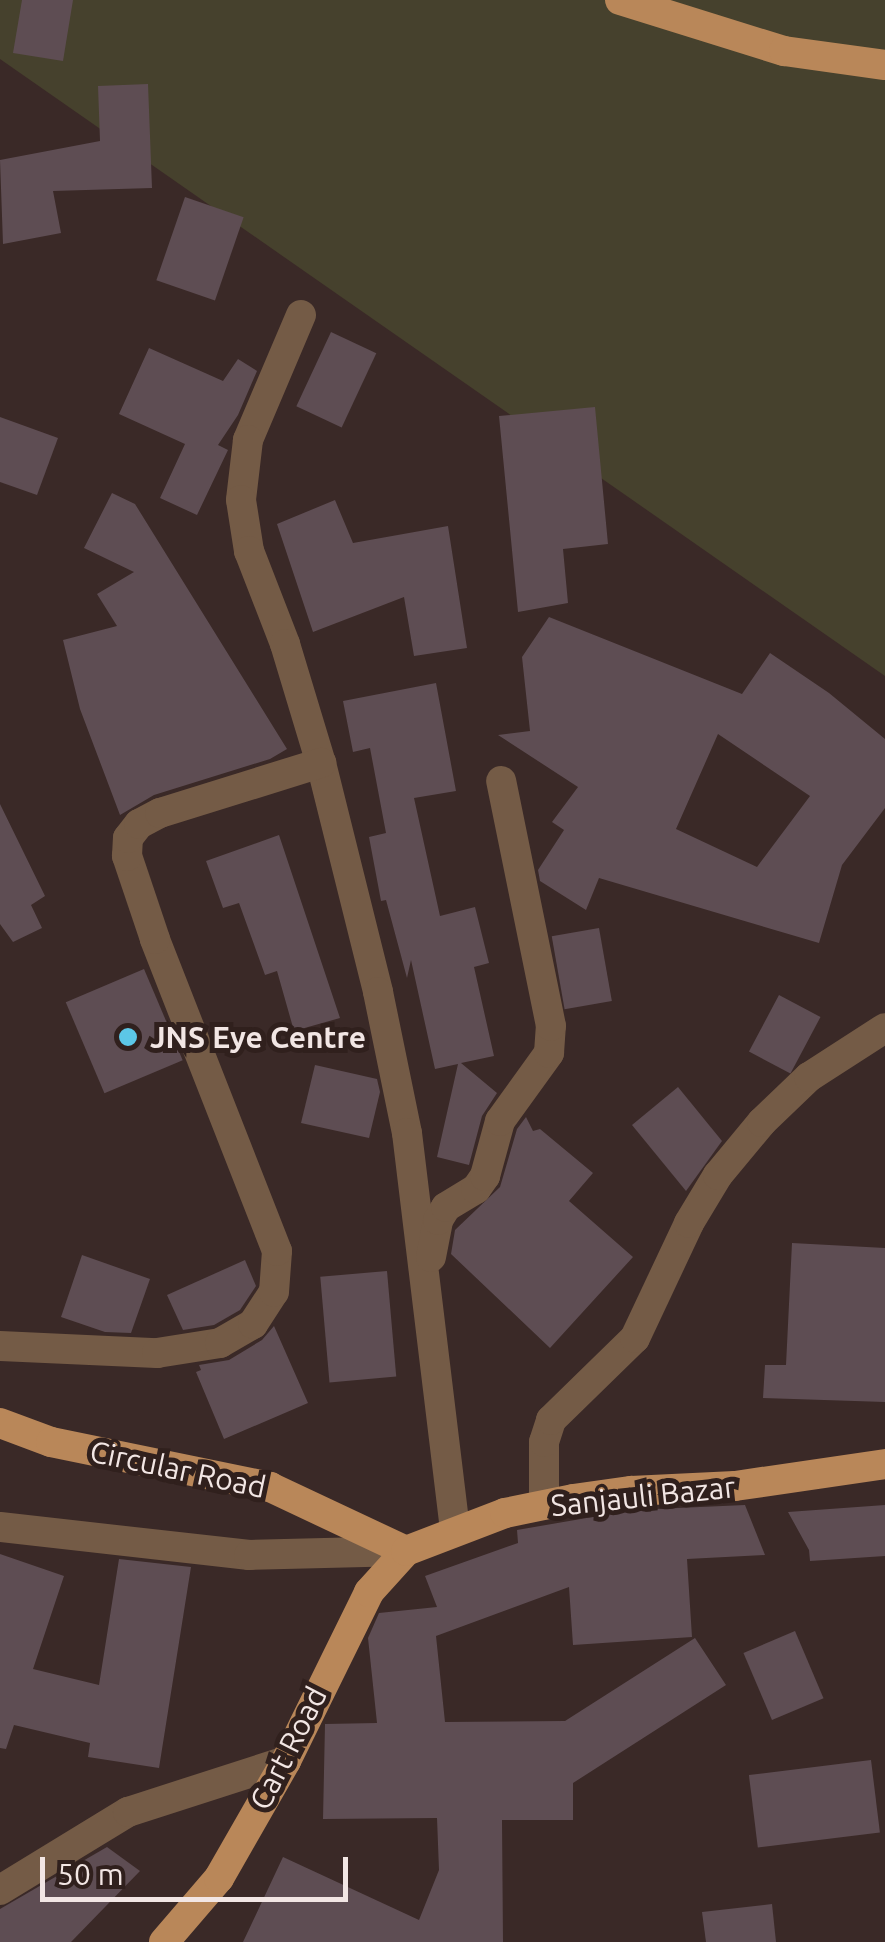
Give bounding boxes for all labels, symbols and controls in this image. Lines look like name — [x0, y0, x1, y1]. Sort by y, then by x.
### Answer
place label: JNS Eye Centre — [150, 1019, 366, 1055]
marker: JNS Eye Centre — [115, 1024, 141, 1050]
street label: Circular Road — [87, 1433, 269, 1505]
street label: Sanjauli Bazar — [549, 1468, 737, 1524]
street label: Cart Road — [242, 1681, 334, 1815]
scale bar — [45, 1837, 352, 1899]
text: 50 m — [57, 1857, 124, 1891]

